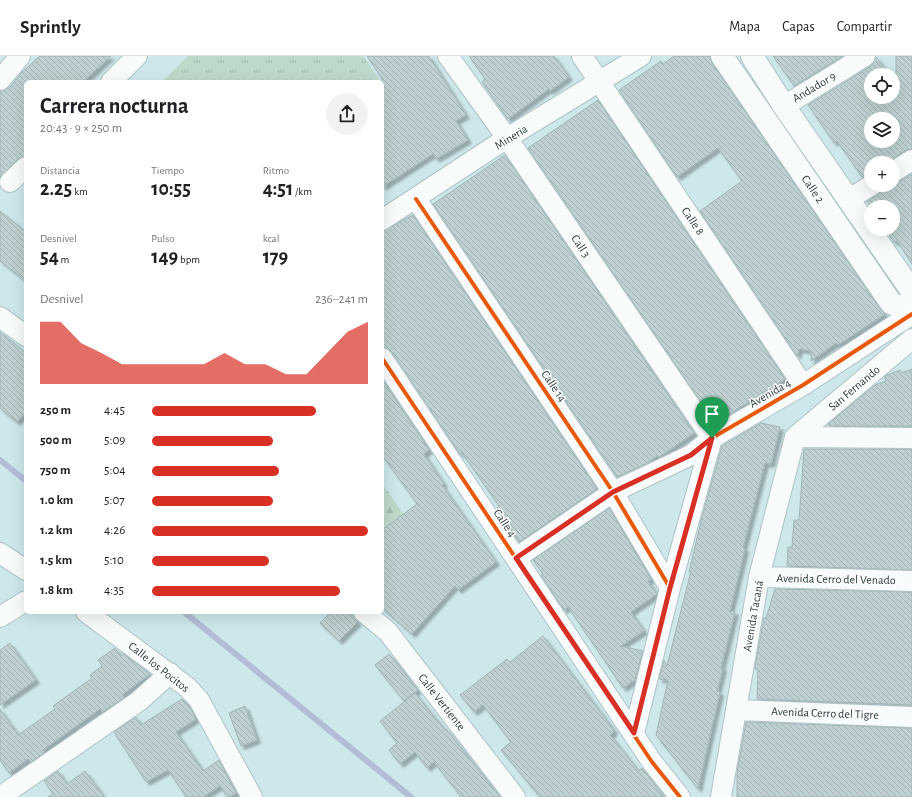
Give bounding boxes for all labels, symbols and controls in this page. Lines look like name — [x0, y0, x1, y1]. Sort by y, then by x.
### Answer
text: Sprintly — [20, 18, 81, 37]
text: Mapa — [729, 20, 760, 34]
text: Capas — [782, 20, 815, 34]
text: Compartir — [837, 20, 892, 34]
map controls — [864, 68, 900, 236]
button: locate — [864, 68, 900, 104]
street label: Andador 9 — [790, 69, 838, 105]
button: share — [326, 93, 368, 135]
text: Carrera nocturna — [40, 95, 189, 117]
button: layers — [864, 112, 900, 148]
text: 20:43 · 9 × 250 m — [40, 122, 122, 135]
street label: Mineria — [492, 122, 530, 152]
button: + — [864, 156, 900, 192]
text: Distancia — [40, 165, 80, 176]
text: Tiempo — [151, 165, 184, 176]
text: Ritmo — [263, 165, 289, 176]
street label: Calle 2 — [799, 173, 827, 206]
text: 2.25 — [40, 179, 72, 199]
text: 10:55 — [151, 179, 191, 199]
text: 4:51 — [263, 179, 293, 199]
text: km — [72, 186, 88, 197]
text: /km — [293, 186, 312, 197]
button: − — [864, 200, 900, 236]
street label: Calle 8 — [679, 205, 707, 237]
street label: Call 3 — [569, 232, 593, 260]
text: Desnivel — [40, 233, 77, 244]
text: Pulso — [151, 233, 175, 244]
text: kcal — [263, 233, 279, 244]
text: 54 — [40, 247, 59, 267]
text: 149 — [151, 247, 178, 267]
text: 179 — [263, 247, 288, 267]
text: m — [59, 254, 69, 265]
text: bpm — [178, 254, 200, 265]
text: Desnivel — [40, 293, 84, 306]
text: 236–241 m — [315, 293, 368, 306]
street label: San Fernando — [826, 363, 882, 413]
street label: Calle 14 — [539, 368, 569, 404]
street label: Avenida 4 — [747, 376, 793, 410]
pin — [695, 397, 729, 438]
icon: arrive — [701, 403, 723, 425]
text: 250 m — [40, 404, 71, 417]
text: 4:45 — [104, 404, 125, 417]
text: 500 m — [40, 434, 72, 447]
text: 5:09 — [104, 434, 125, 447]
text: 750 m — [40, 464, 70, 477]
text: 5:04 — [104, 464, 126, 477]
text: 1.0 km — [40, 494, 73, 507]
text: 5:07 — [104, 494, 125, 507]
street label: Calle 4 — [491, 507, 519, 539]
text: 1.2 km — [40, 524, 73, 537]
text: 4:26 — [104, 524, 125, 537]
text: 1.5 km — [40, 554, 72, 567]
text: 5:10 — [104, 554, 124, 567]
street label: Avenida Cerro del Venado — [776, 572, 896, 586]
street label: Avenida Tacaná — [741, 579, 765, 653]
text: 1.8 km — [40, 584, 73, 597]
text: 4:35 — [104, 584, 124, 597]
street label: Calle los Pocitos — [126, 640, 192, 694]
street label: Calle Vertiente — [416, 671, 468, 733]
street label: Avenida Cerro del Tigre — [771, 705, 879, 721]

